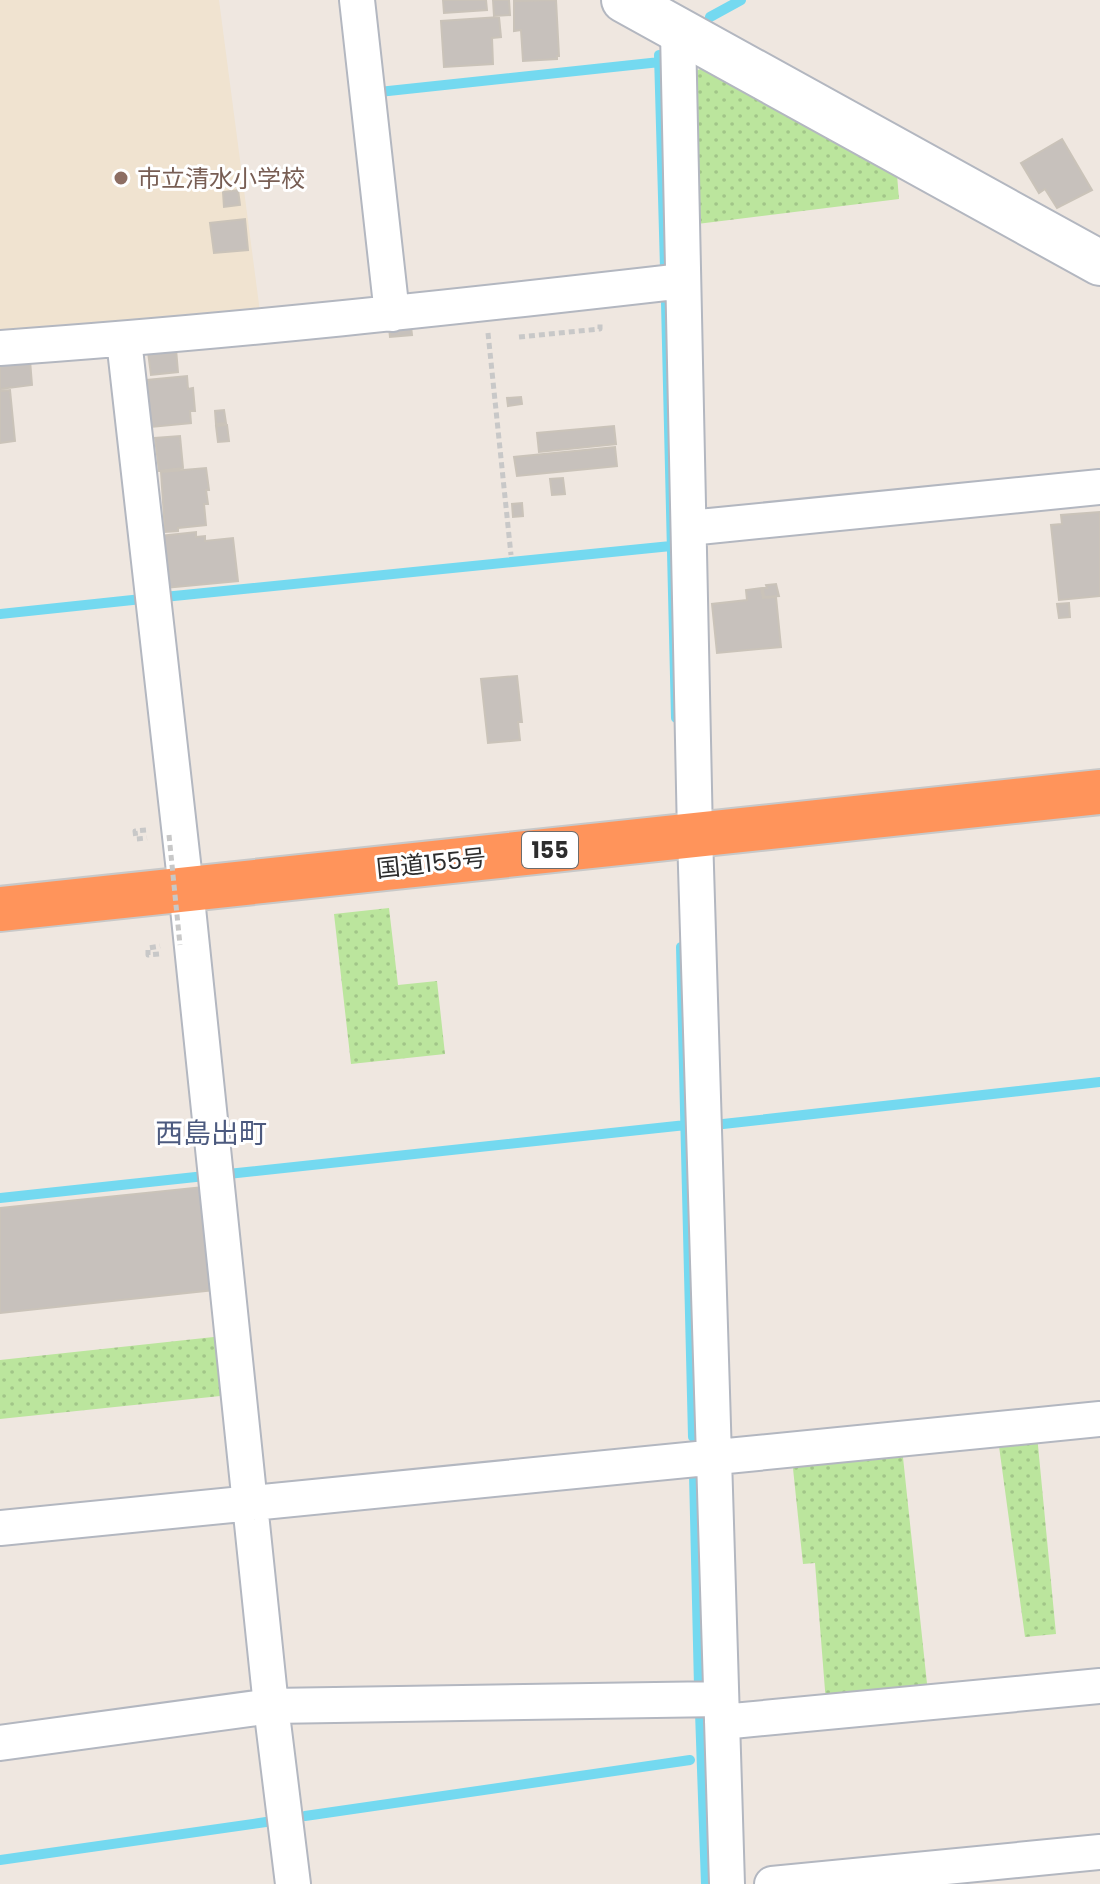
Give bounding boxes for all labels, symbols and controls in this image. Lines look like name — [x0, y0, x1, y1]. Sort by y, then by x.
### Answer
place label: 市立清水小学校 — [137, 162, 305, 195]
marker: 市立清水小学校 — [112, 169, 130, 187]
road number: 155 — [522, 832, 578, 868]
street label: 国道155号 — [375, 841, 487, 885]
district label: 西島出町 — [155, 1114, 267, 1153]

